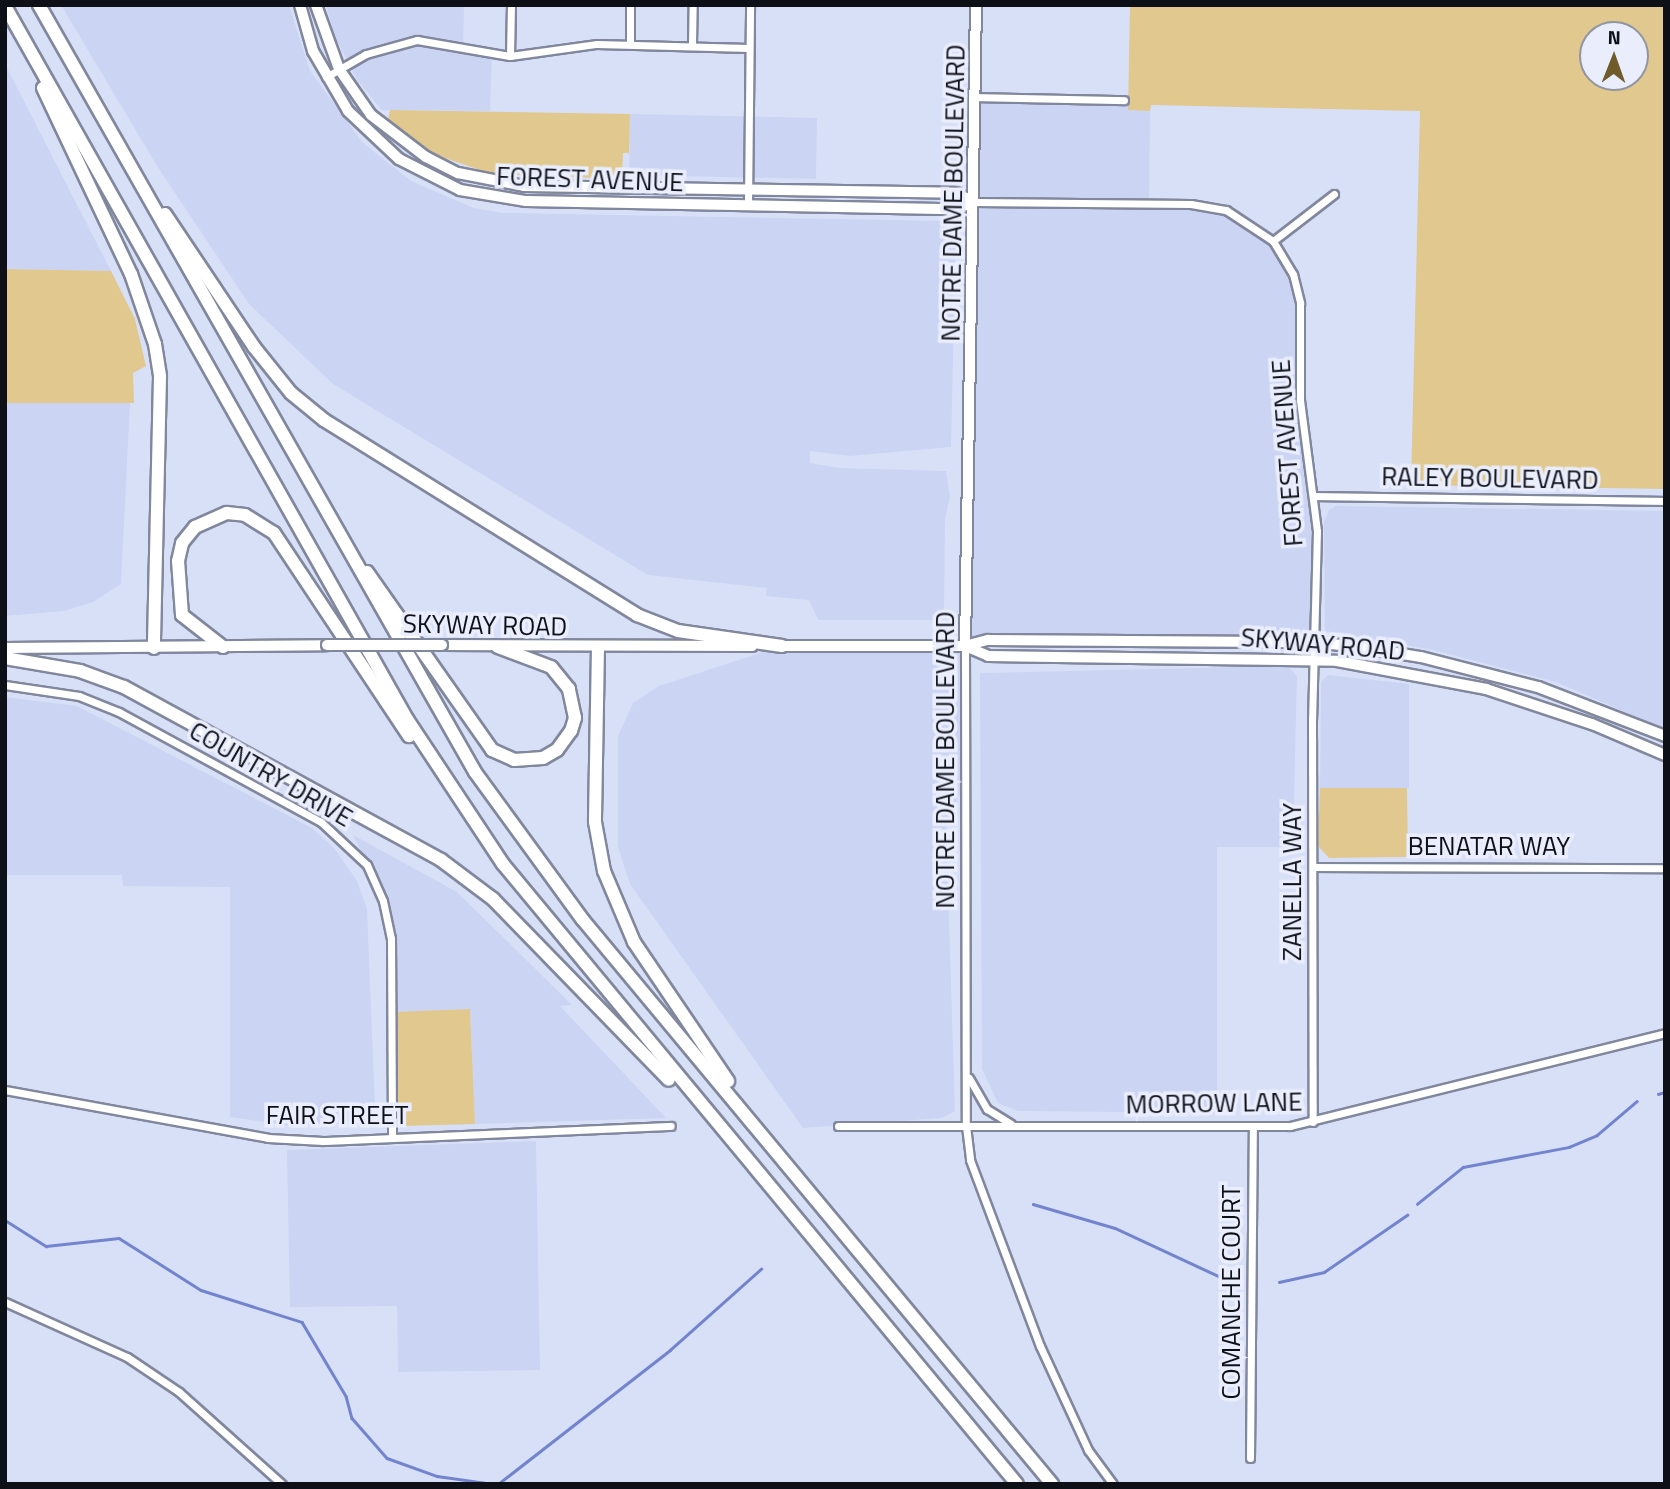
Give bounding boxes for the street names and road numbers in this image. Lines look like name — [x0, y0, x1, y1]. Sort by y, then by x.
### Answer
street label: NOTRE DAME BOULEVARD — [935, 44, 971, 342]
street label: FOREST AVENUE — [496, 160, 684, 198]
street label: FOREST AVENUE — [1265, 358, 1309, 548]
street label: RALEY BOULEVARD — [1381, 461, 1599, 495]
street label: SKYWAY ROAD — [403, 608, 567, 642]
street label: NOTRE DAME BOULEVARD — [929, 611, 961, 909]
street label: SKYWAY ROAD — [1240, 621, 1406, 667]
street label: COUNTRY DRIVE — [184, 715, 358, 833]
street label: ZANELLA WAY — [1276, 803, 1308, 961]
street label: BENATAR WAY — [1408, 830, 1570, 862]
street label: MORROW LANE — [1125, 1086, 1303, 1120]
street label: FAIR STREET — [266, 1099, 408, 1131]
street label: COMANCHE COURT — [1215, 1185, 1247, 1399]

